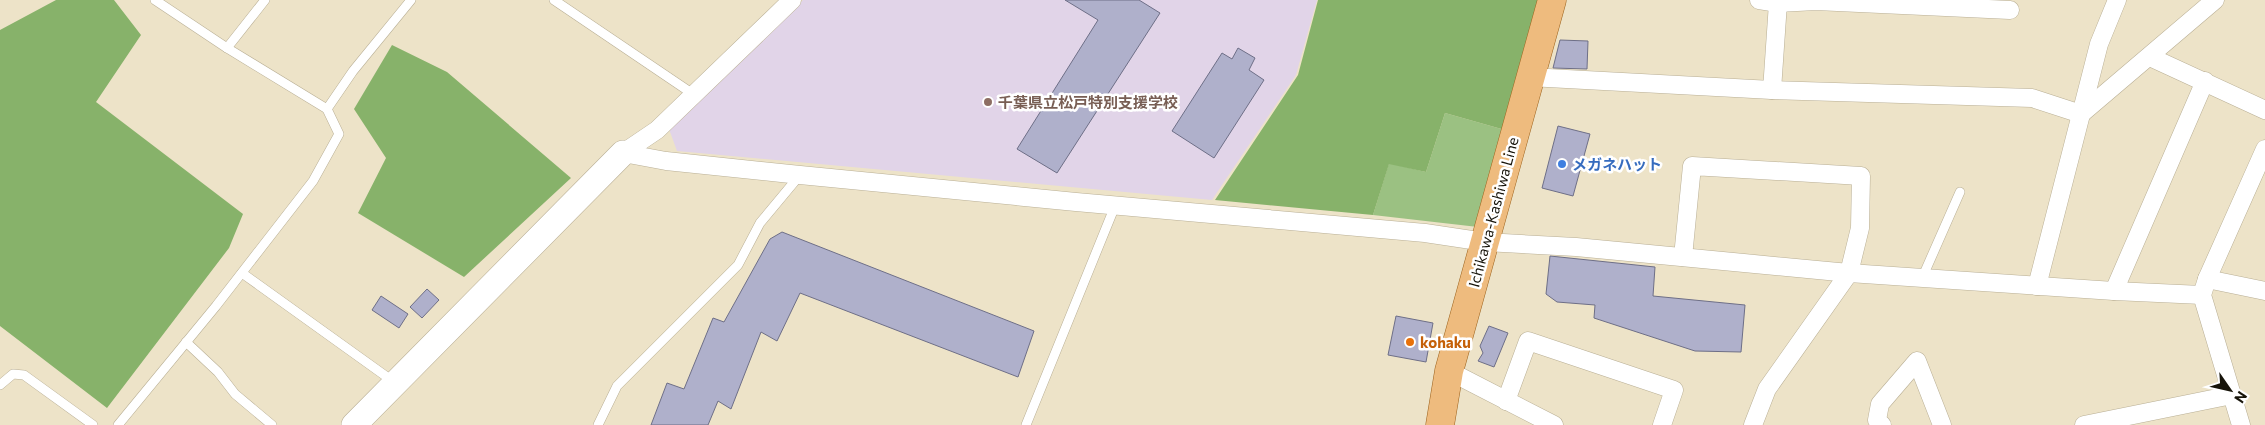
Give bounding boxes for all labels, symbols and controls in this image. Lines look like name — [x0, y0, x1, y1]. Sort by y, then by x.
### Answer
place label: 千葉県立松戸特別支援学校 — [998, 93, 1178, 111]
marker: 千葉県立松戸特別支援学校 — [982, 96, 994, 108]
street label: Ichikawa-Kashiwa Line — [1464, 135, 1522, 289]
place label: メガネハット — [1572, 155, 1662, 173]
marker: メガネハット — [1556, 158, 1568, 170]
place label: kohaku — [1420, 333, 1471, 351]
marker: kohaku — [1404, 336, 1416, 348]
north arrow — [2205, 365, 2255, 415]
text: N — [2231, 388, 2251, 407]

